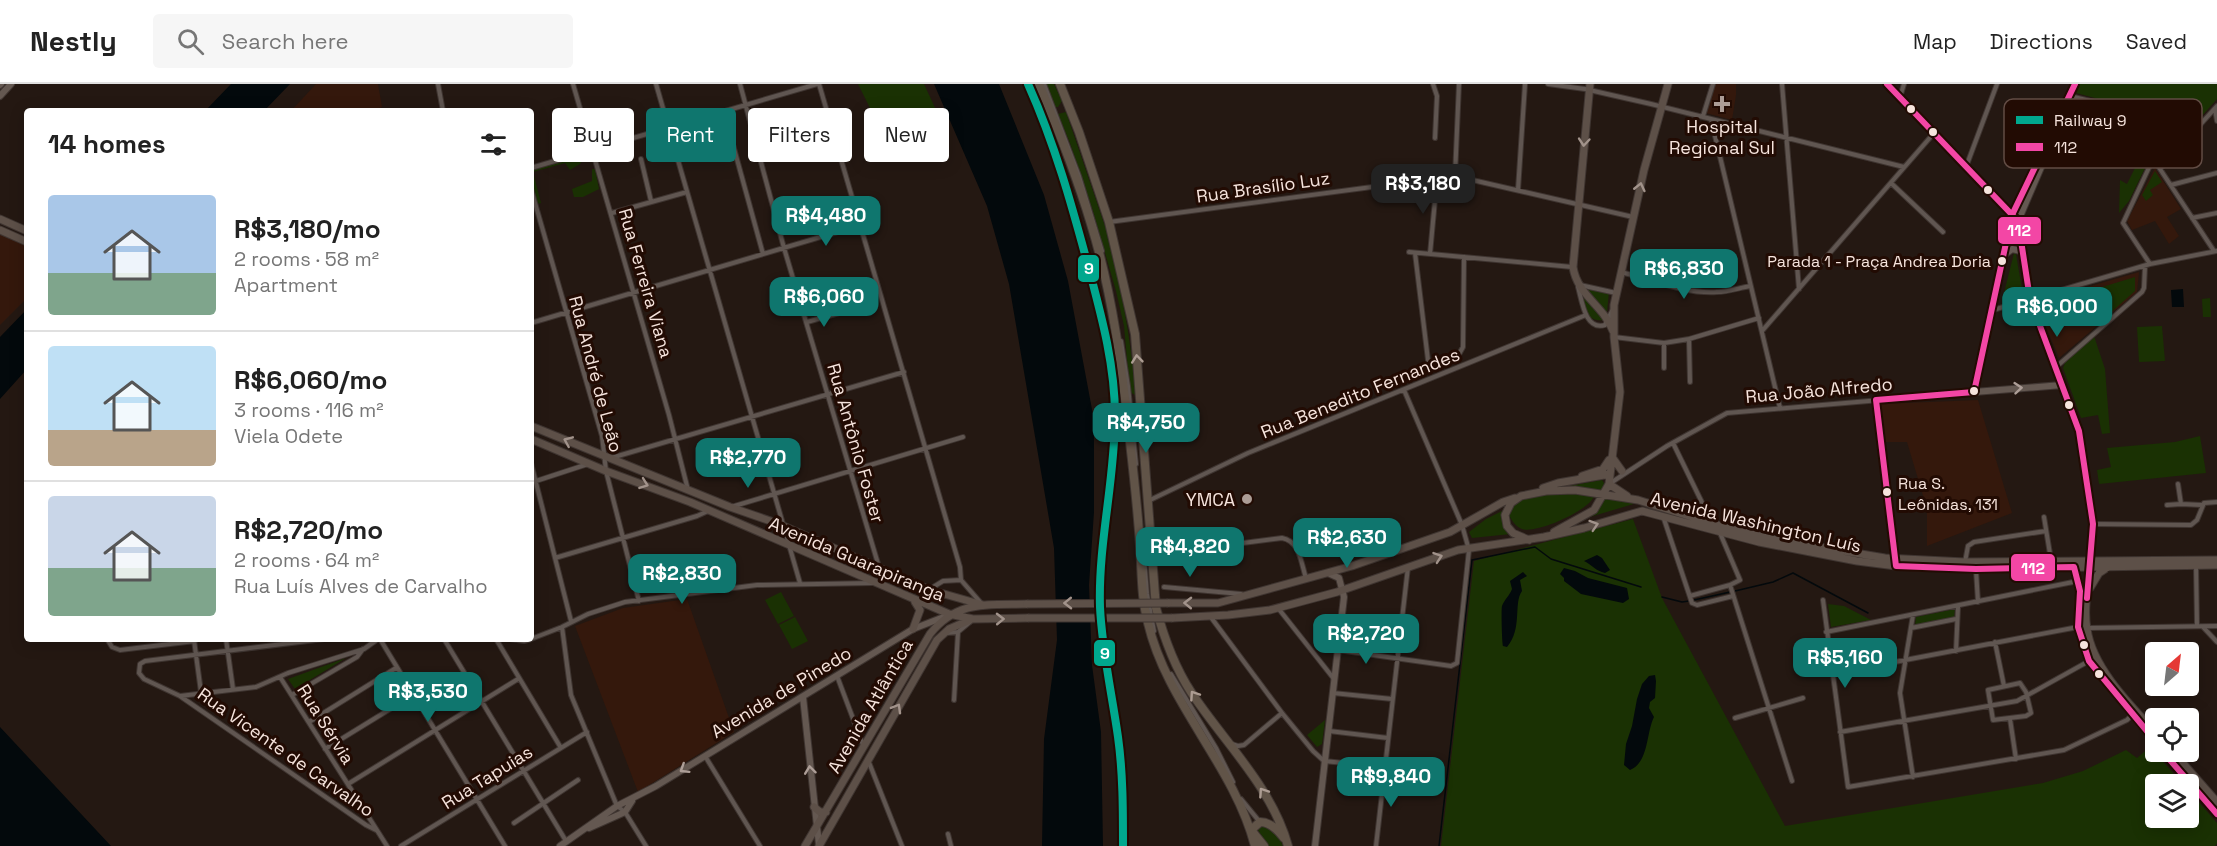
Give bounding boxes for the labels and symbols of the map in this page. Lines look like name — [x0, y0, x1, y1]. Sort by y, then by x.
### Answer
marker: Hospital Regional Sul — [1713, 95, 1731, 113]
legend — [2004, 99, 2202, 168]
unlabelled marker — [1905, 103, 1917, 115]
text: Railway 9 — [2054, 110, 2127, 131]
place label: Hospital Regional Sul — [1669, 115, 1775, 159]
unlabelled marker — [1927, 126, 1939, 138]
text: 112 — [2054, 137, 2077, 158]
one-way arrow — [1578, 138, 1591, 147]
pin: R$3,180 — [1368, 164, 1478, 215]
street label: Rua Brasílio Luz — [1195, 166, 1331, 208]
one-way arrow — [1633, 182, 1646, 192]
unlabelled marker — [1982, 184, 1994, 196]
pin: R$4,480 — [771, 196, 881, 247]
street label: Rua Ferreira Viana — [614, 206, 678, 360]
line badge: 112 — [1997, 216, 2042, 245]
text: 112 — [2007, 220, 2031, 241]
pin: R$6,830 — [1629, 249, 1739, 300]
place label: Parada 1 - Praça Andrea Doria — [1767, 251, 1991, 272]
line badge: 9 — [1077, 254, 1100, 283]
marker: Parada 1 - Praça Andrea Doria — [1996, 255, 2008, 267]
text: 9 — [1084, 258, 1094, 279]
pin: R$6,060 — [769, 277, 879, 328]
pin: R$6,000 — [2002, 287, 2112, 338]
street label: Rua André de Leão — [564, 293, 628, 455]
street label: Rua Benedito Fernandes — [1257, 343, 1463, 443]
one-way arrow — [1132, 355, 1144, 364]
street label: Rua Antônio Foster — [822, 361, 890, 526]
street label: Rua João Alfredo — [1744, 372, 1894, 408]
one-way arrow — [2014, 382, 2023, 395]
unlabelled marker — [1968, 385, 1980, 397]
unlabelled marker — [2063, 399, 2075, 411]
pin: R$4,750 — [1091, 403, 1201, 454]
one-way arrow — [563, 436, 574, 448]
pin: R$2,770 — [693, 438, 803, 489]
place label: Rua S. Leônidas, 131 — [1898, 473, 1998, 515]
one-way arrow — [638, 477, 649, 490]
marker: Rua S. Leônidas, 131 — [1881, 486, 1893, 498]
street label: Avenida Washington Luís — [1648, 487, 1864, 557]
place label: YMCA — [1186, 488, 1235, 511]
marker: YMCA — [1240, 492, 1254, 506]
street label: Avenida Guarapiranga — [766, 512, 948, 606]
pin: R$2,630 — [1292, 518, 1402, 569]
one-way arrow — [1588, 520, 1599, 532]
pin: R$4,820 — [1135, 527, 1245, 578]
one-way arrow — [1432, 552, 1443, 564]
line badge: 112 — [2010, 553, 2056, 582]
pin: R$2,830 — [627, 554, 737, 605]
text: 112 — [2021, 558, 2045, 579]
one-way arrow — [1063, 597, 1072, 609]
one-way arrow — [1184, 597, 1193, 610]
one-way arrow — [996, 612, 1005, 625]
pin: R$2,720 — [1311, 614, 1421, 665]
street label: Avenida Atlântica — [822, 635, 918, 777]
pin: R$5,160 — [1790, 638, 1900, 689]
line badge: 9 — [1093, 639, 1116, 667]
unlabelled marker — [2078, 639, 2090, 651]
street label: Avenida de Pinedo — [707, 641, 855, 743]
north arrow — [2145, 642, 2199, 696]
text: 9 — [1100, 643, 1110, 664]
unlabelled marker — [2093, 668, 2105, 680]
pin: R$3,530 — [373, 672, 483, 723]
street label: Rua Sérvia — [292, 680, 360, 768]
street label: Rua Vicente de Carvalho — [193, 682, 379, 822]
one-way arrow — [1190, 691, 1201, 702]
one-way arrow — [889, 704, 901, 714]
street label: Rua Tapuias — [437, 740, 537, 814]
pin: R$9,840 — [1336, 757, 1446, 808]
one-way arrow — [680, 762, 690, 774]
one-way arrow — [804, 766, 817, 775]
one-way arrow — [1259, 788, 1270, 799]

